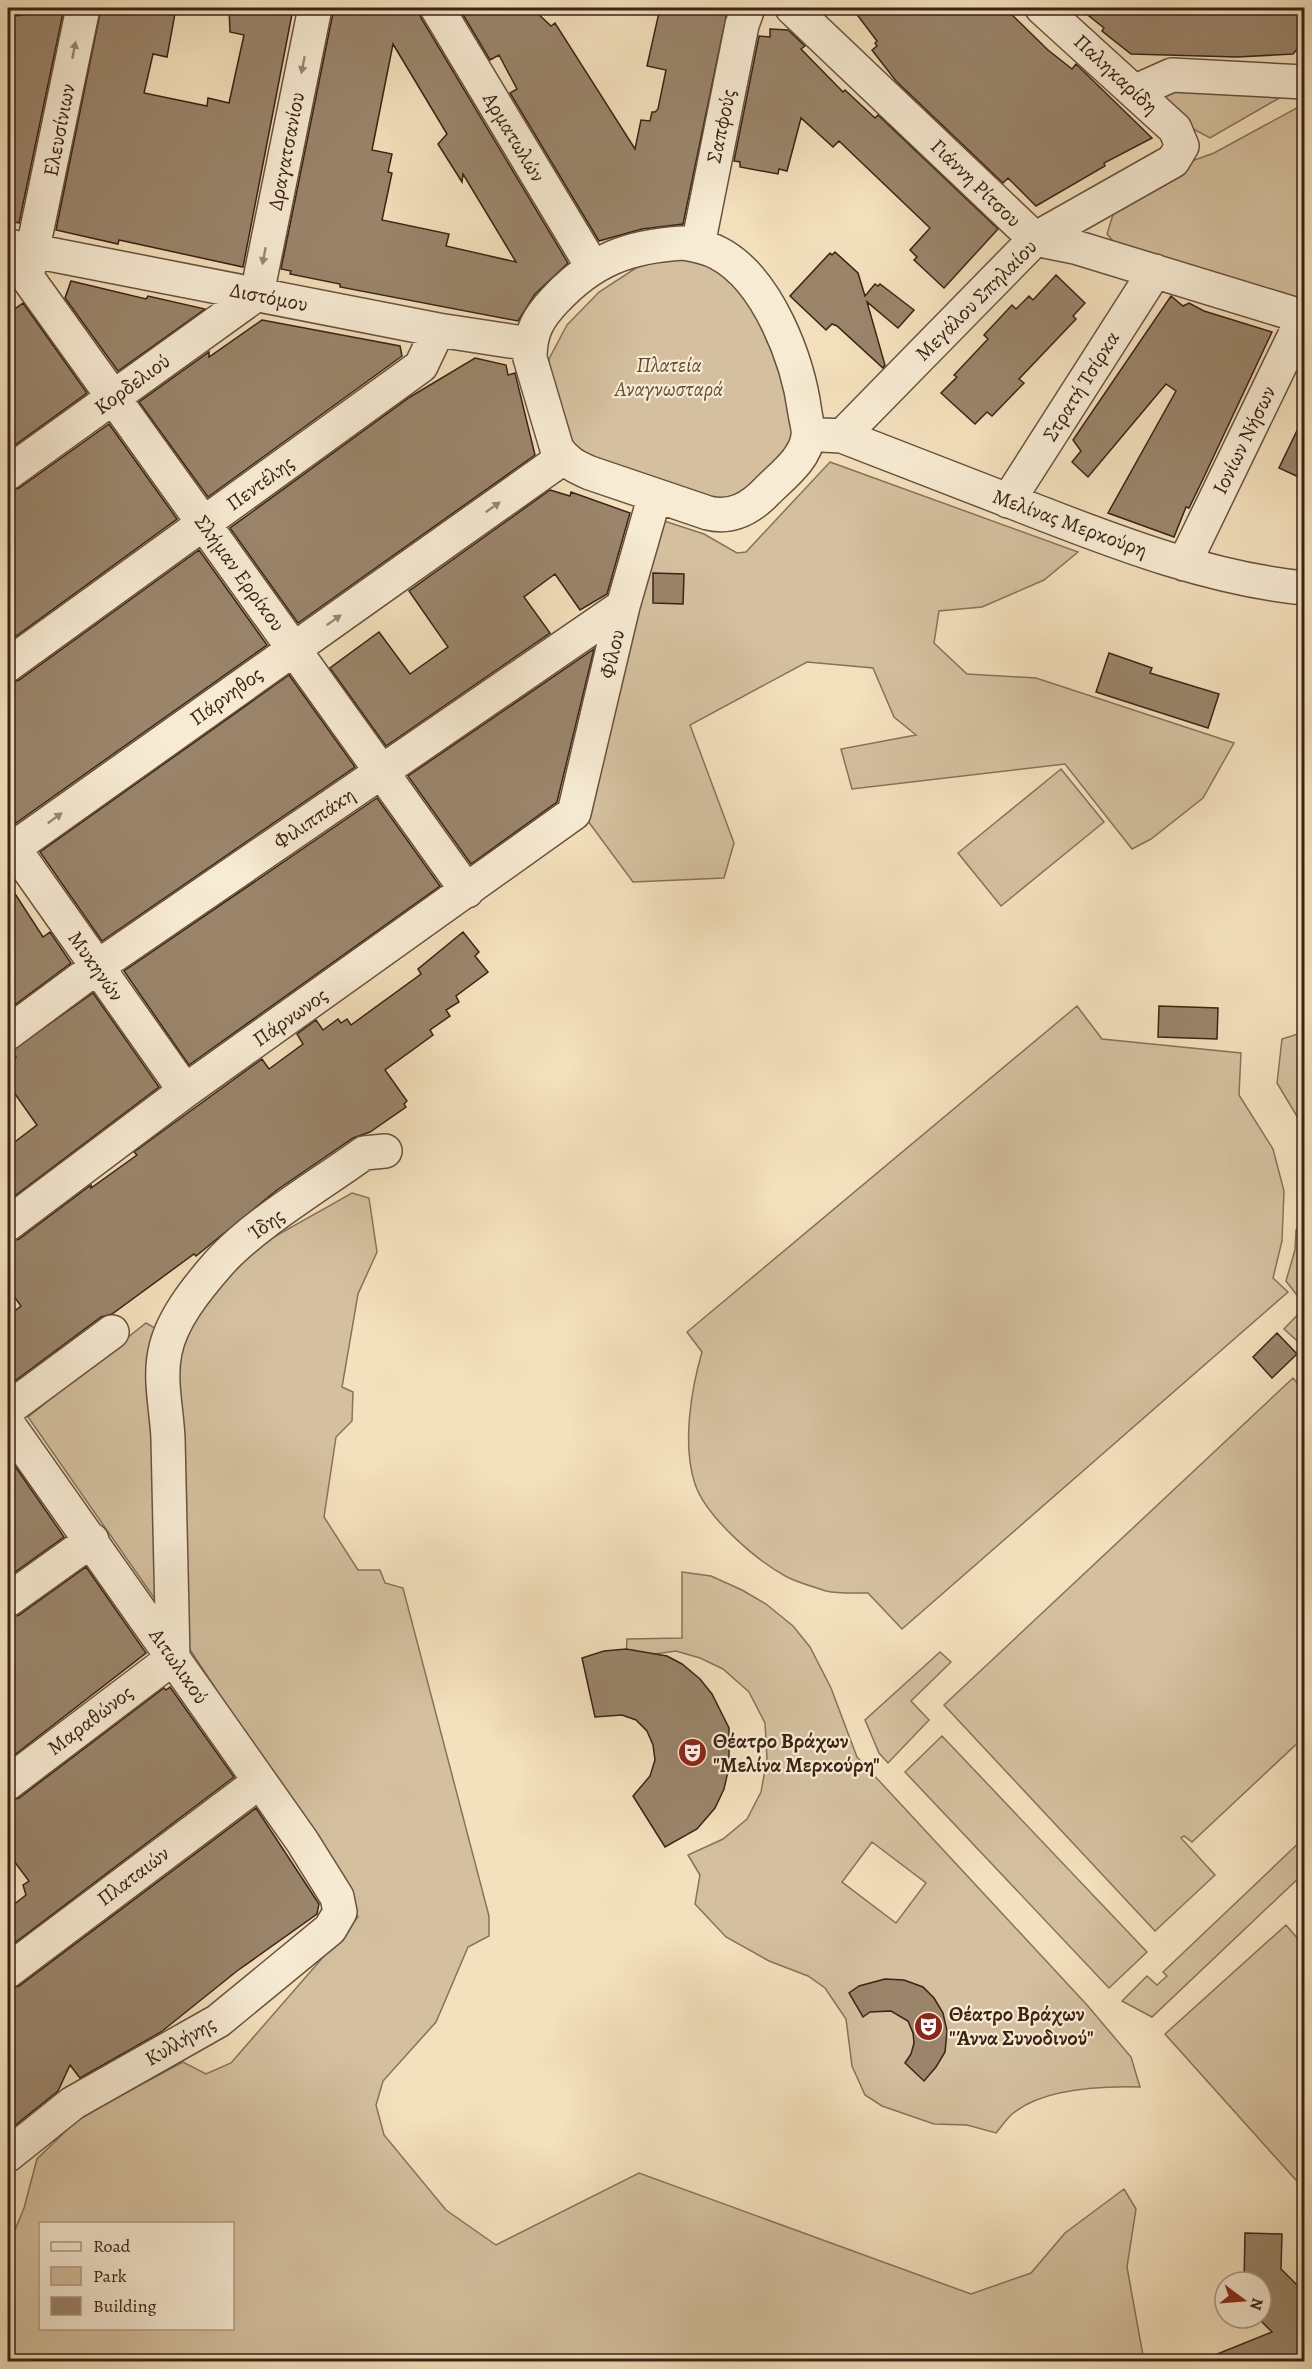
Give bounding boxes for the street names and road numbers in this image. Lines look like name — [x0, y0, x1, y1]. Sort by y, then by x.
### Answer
street label: Παληκαρίδη — [1068, 28, 1164, 120]
street label: Ελευσίνιων — [36, 81, 82, 179]
street label: Αρματωλών — [476, 86, 552, 188]
street label: Σαπφούς — [700, 86, 742, 166]
street label: Δραγατσανίου — [261, 89, 311, 213]
street label: Γιάννη Ρίτσου — [924, 132, 1028, 234]
street label: Μεγάλου Σπηλαίου — [909, 233, 1043, 367]
street label: Διστόμου — [228, 276, 310, 318]
street label: Στρατή Τσίρκα — [1036, 325, 1126, 447]
street label: Κορδελιού — [88, 347, 176, 421]
street label: Ιονίων Νήσων — [1206, 381, 1283, 499]
street label: Πεντέλης — [220, 449, 300, 517]
street label: Μελίνας Μερκούρη — [989, 482, 1151, 564]
street label: Σλήμαν Ερρίκου — [188, 509, 292, 637]
street label: Φίλου — [593, 627, 631, 681]
street label: Πάρνηθος — [184, 660, 268, 732]
street label: Φιλιππάκη — [268, 780, 360, 856]
street label: Μυκηνών — [62, 925, 131, 1007]
street label: Πάρνωνος — [247, 981, 333, 1053]
street label: Ίδης — [242, 1201, 290, 1247]
street label: Αιτωλικού — [142, 1622, 215, 1710]
street label: Μαραθώνος — [41, 1679, 139, 1761]
street label: Πλαταιών — [91, 1839, 175, 1912]
street label: Κυλλήνης — [139, 2009, 221, 2073]

